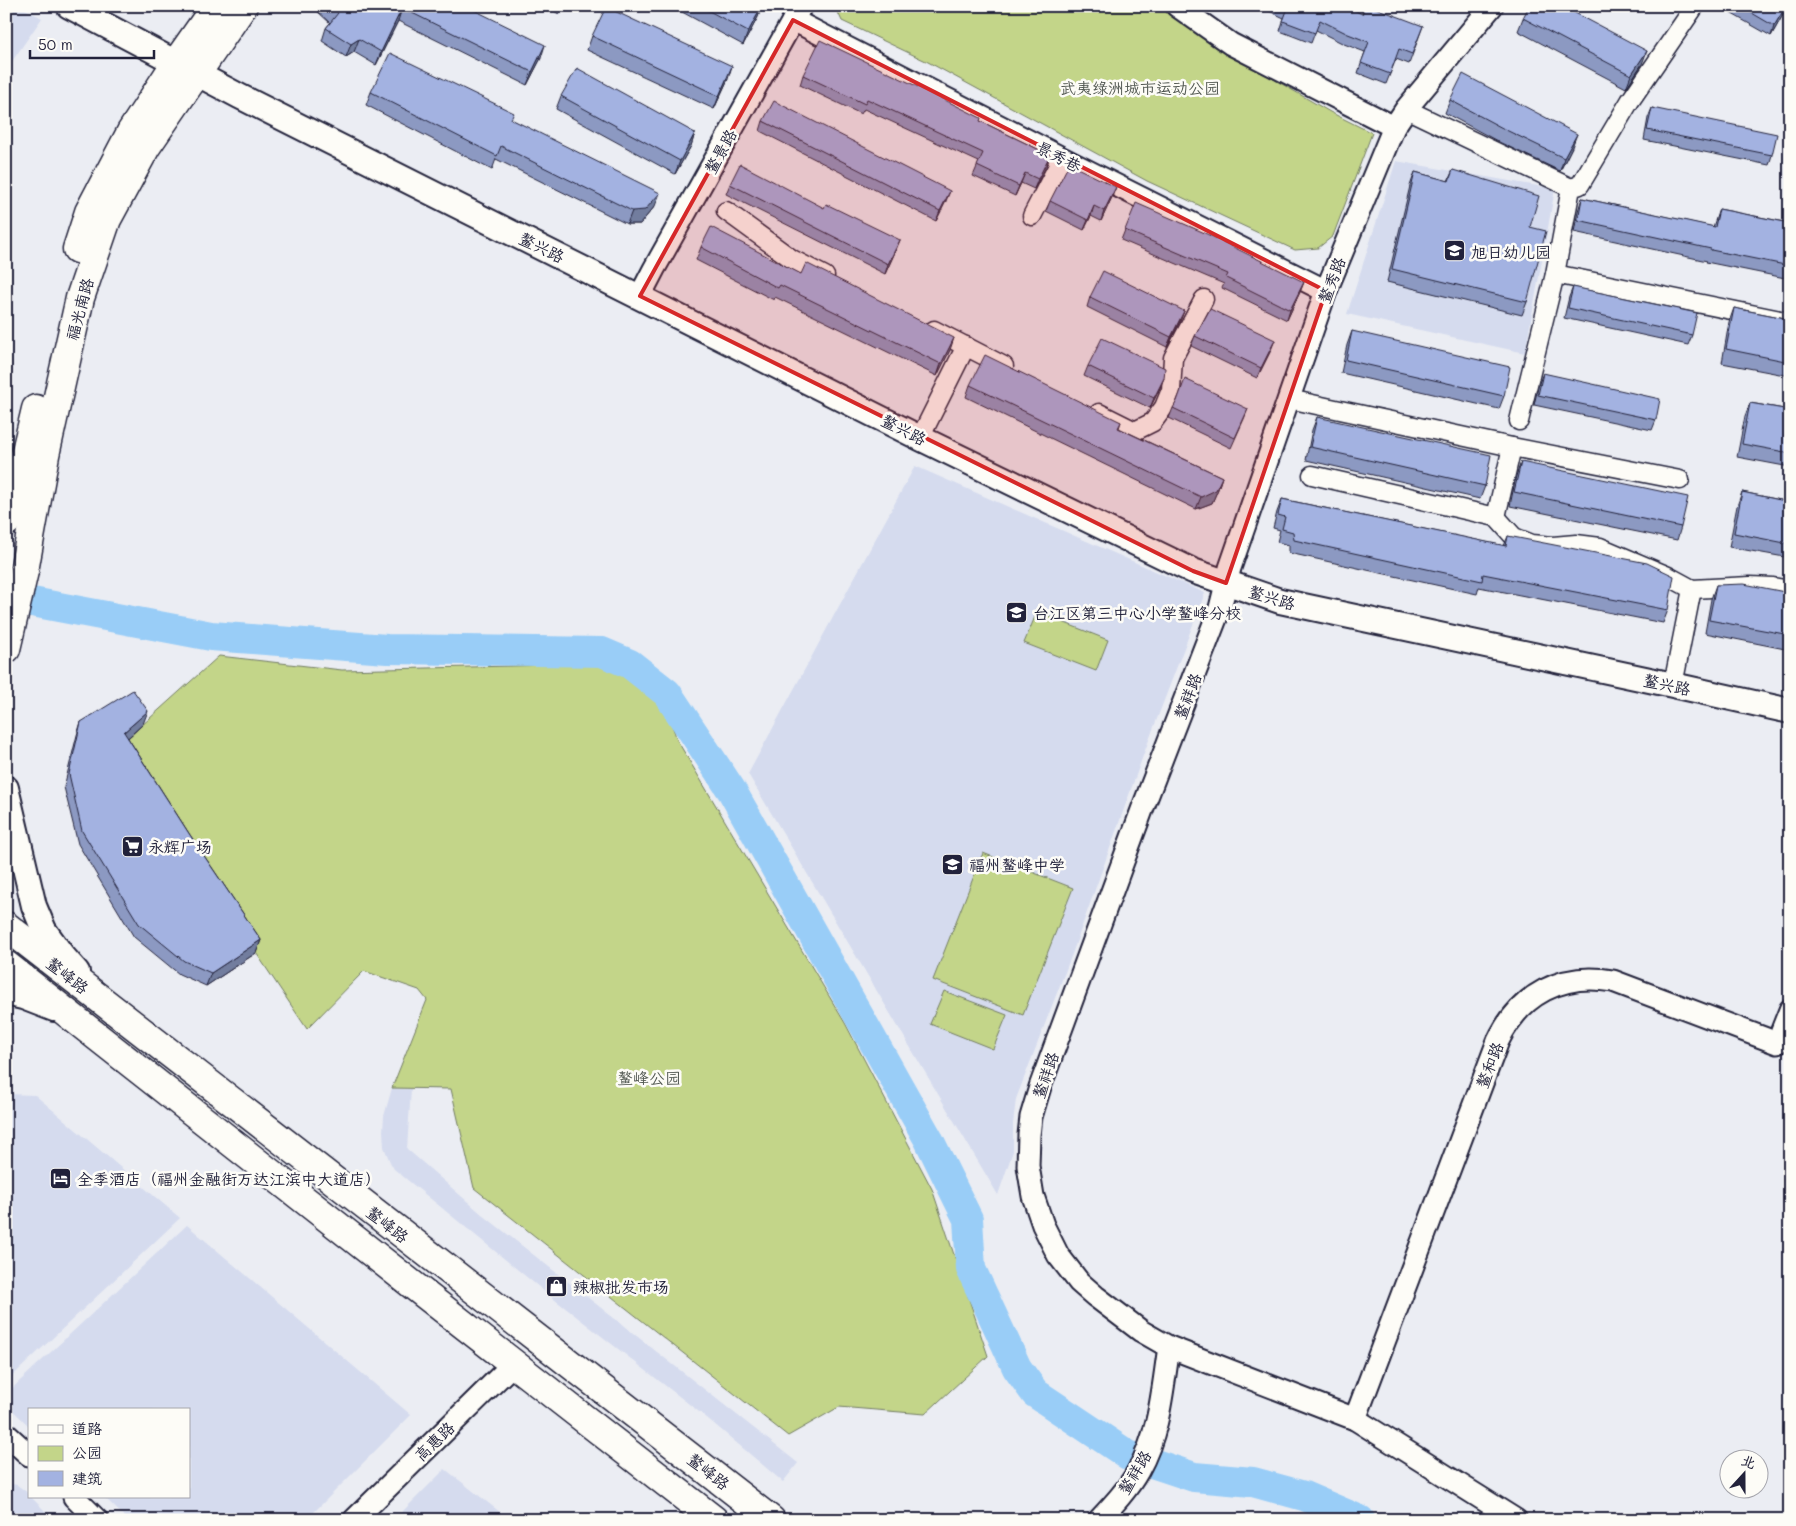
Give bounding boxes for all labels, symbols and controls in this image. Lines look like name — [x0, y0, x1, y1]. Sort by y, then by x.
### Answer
scale bar — [30, 28, 154, 60]
text: 50 m — [38, 34, 73, 54]
park label: 武夷绿洲城市运动公园 — [1060, 77, 1220, 98]
street label: 鳌景路 — [699, 125, 741, 177]
street label: 景秀巷 — [1033, 136, 1085, 176]
street label: 鳌兴路 — [516, 227, 568, 267]
school or university icon: 旭日幼儿园 — [1443, 239, 1467, 263]
place label: 旭日幼儿园 — [1471, 241, 1551, 262]
street label: 鳌秀路 — [1313, 254, 1349, 306]
street label: 福光南路 — [61, 275, 97, 343]
street label: 鳌兴路 — [878, 409, 930, 449]
street label: 鳌兴路 — [1246, 580, 1298, 614]
school or university icon: 台江区第三中心小学鳌峰分校 — [1005, 600, 1029, 624]
place label: 台江区第三中心小学鳌峰分校 — [1033, 602, 1241, 623]
street label: 鳌兴路 — [1641, 669, 1693, 699]
street label: 鳌祥路 — [1169, 670, 1205, 722]
supermarket icon: 永辉广场 — [120, 834, 144, 858]
place label: 永辉广场 — [148, 836, 212, 857]
school or university icon: 福州鳌峰中学 — [941, 852, 965, 876]
place label: 福州鳌峰中学 — [969, 854, 1065, 875]
street label: 鳌峰路 — [43, 952, 93, 998]
street label: 鳌和路 — [1471, 1039, 1507, 1091]
street label: 鳌祥路 — [1027, 1049, 1063, 1101]
park label: 鳌峰公园 — [617, 1067, 681, 1088]
hotel icon: 全季酒店（福州金融街万达江滨中大道店） — [49, 1166, 73, 1190]
place label: 全季酒店（福州金融街万达江滨中大道店） — [77, 1168, 381, 1189]
street label: 鳌峰路 — [363, 1201, 413, 1247]
shop icon: 辣椒批发市场 — [545, 1274, 569, 1298]
place label: 辣椒批发市场 — [573, 1276, 669, 1297]
legend — [28, 1408, 190, 1498]
street label: 高惠路 — [409, 1417, 459, 1465]
text: 道路 — [72, 1418, 102, 1438]
text: 公园 — [72, 1442, 102, 1462]
street label: 鳌祥路 — [1113, 1446, 1155, 1498]
street label: 鳌峰路 — [684, 1448, 734, 1494]
north arrow — [1718, 1448, 1768, 1498]
text: 北 — [1739, 1450, 1759, 1473]
text: 建筑 — [72, 1468, 102, 1488]

